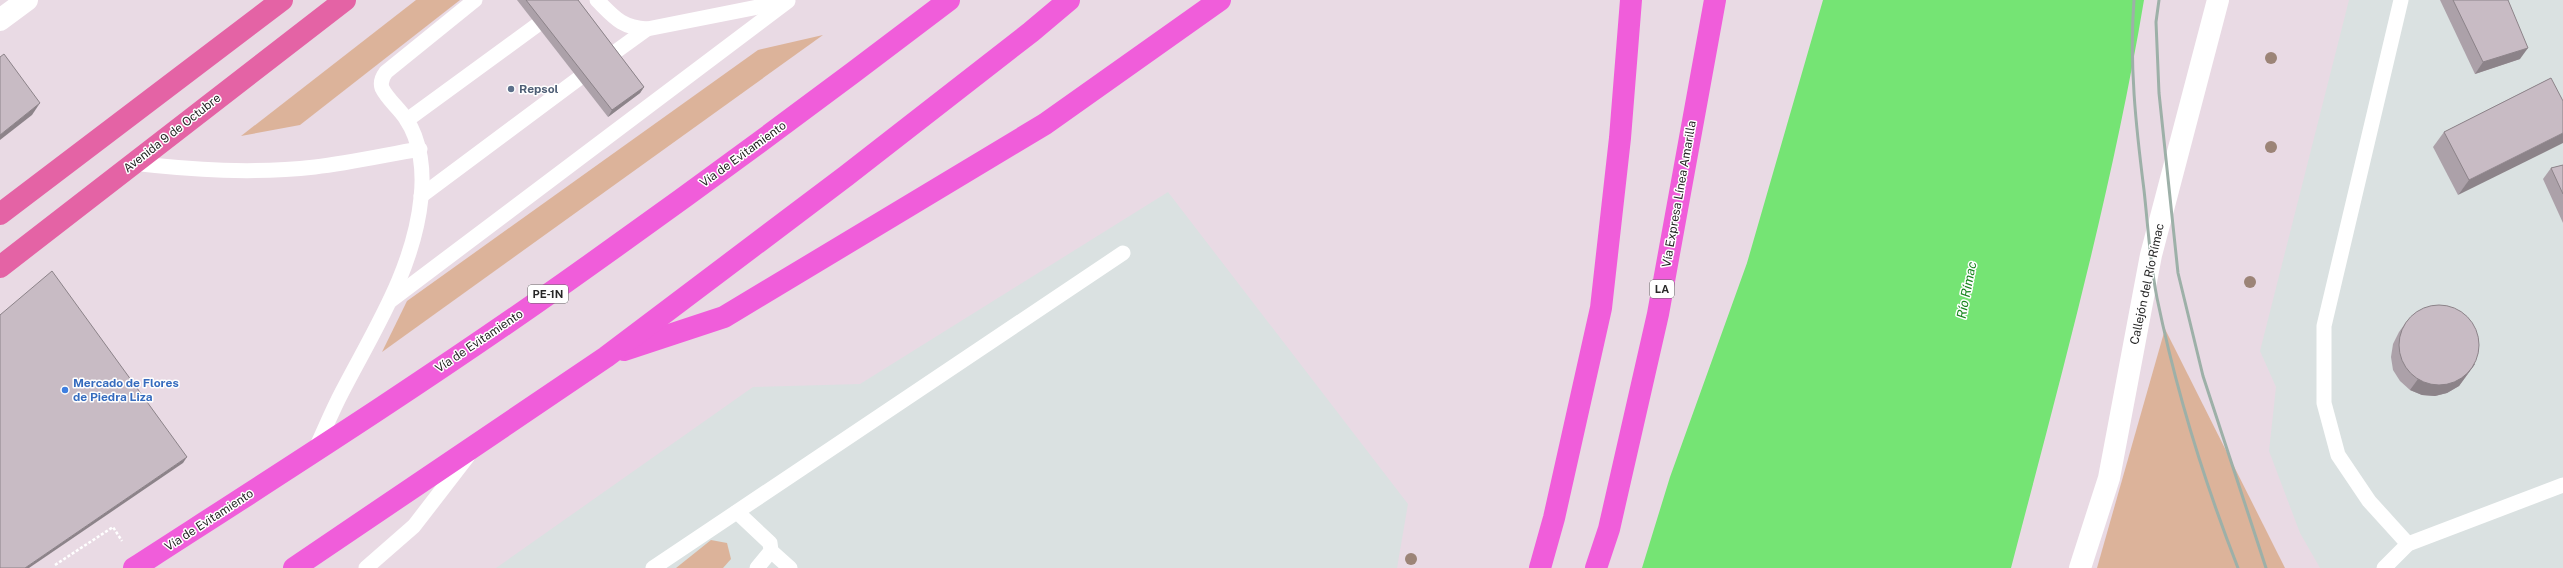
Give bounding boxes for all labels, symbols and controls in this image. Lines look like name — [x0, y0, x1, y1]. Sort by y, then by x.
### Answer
place label: Repsol — [519, 82, 559, 96]
marker: Repsol — [506, 84, 516, 94]
street label: Avenida 9 de Octubre — [121, 91, 223, 175]
street label: Vía de Evitamiento — [697, 118, 789, 190]
street label: Vía Expresa Línea Amarilla — [1659, 120, 1699, 268]
street label: Callejón del Río Rímac — [2127, 222, 2167, 346]
water label: Río Rímac — [1954, 260, 1979, 320]
road number: LA — [1650, 280, 1674, 298]
road number: PE-1N — [528, 285, 568, 303]
street label: Vía de Evitamiento — [432, 306, 526, 376]
place label: Mercado de Flores de Piedra Liza — [73, 376, 179, 404]
marker: Mercado de Flores de Piedra Liza — [60, 385, 70, 395]
street label: Vía de Evitamiento — [162, 486, 256, 554]

